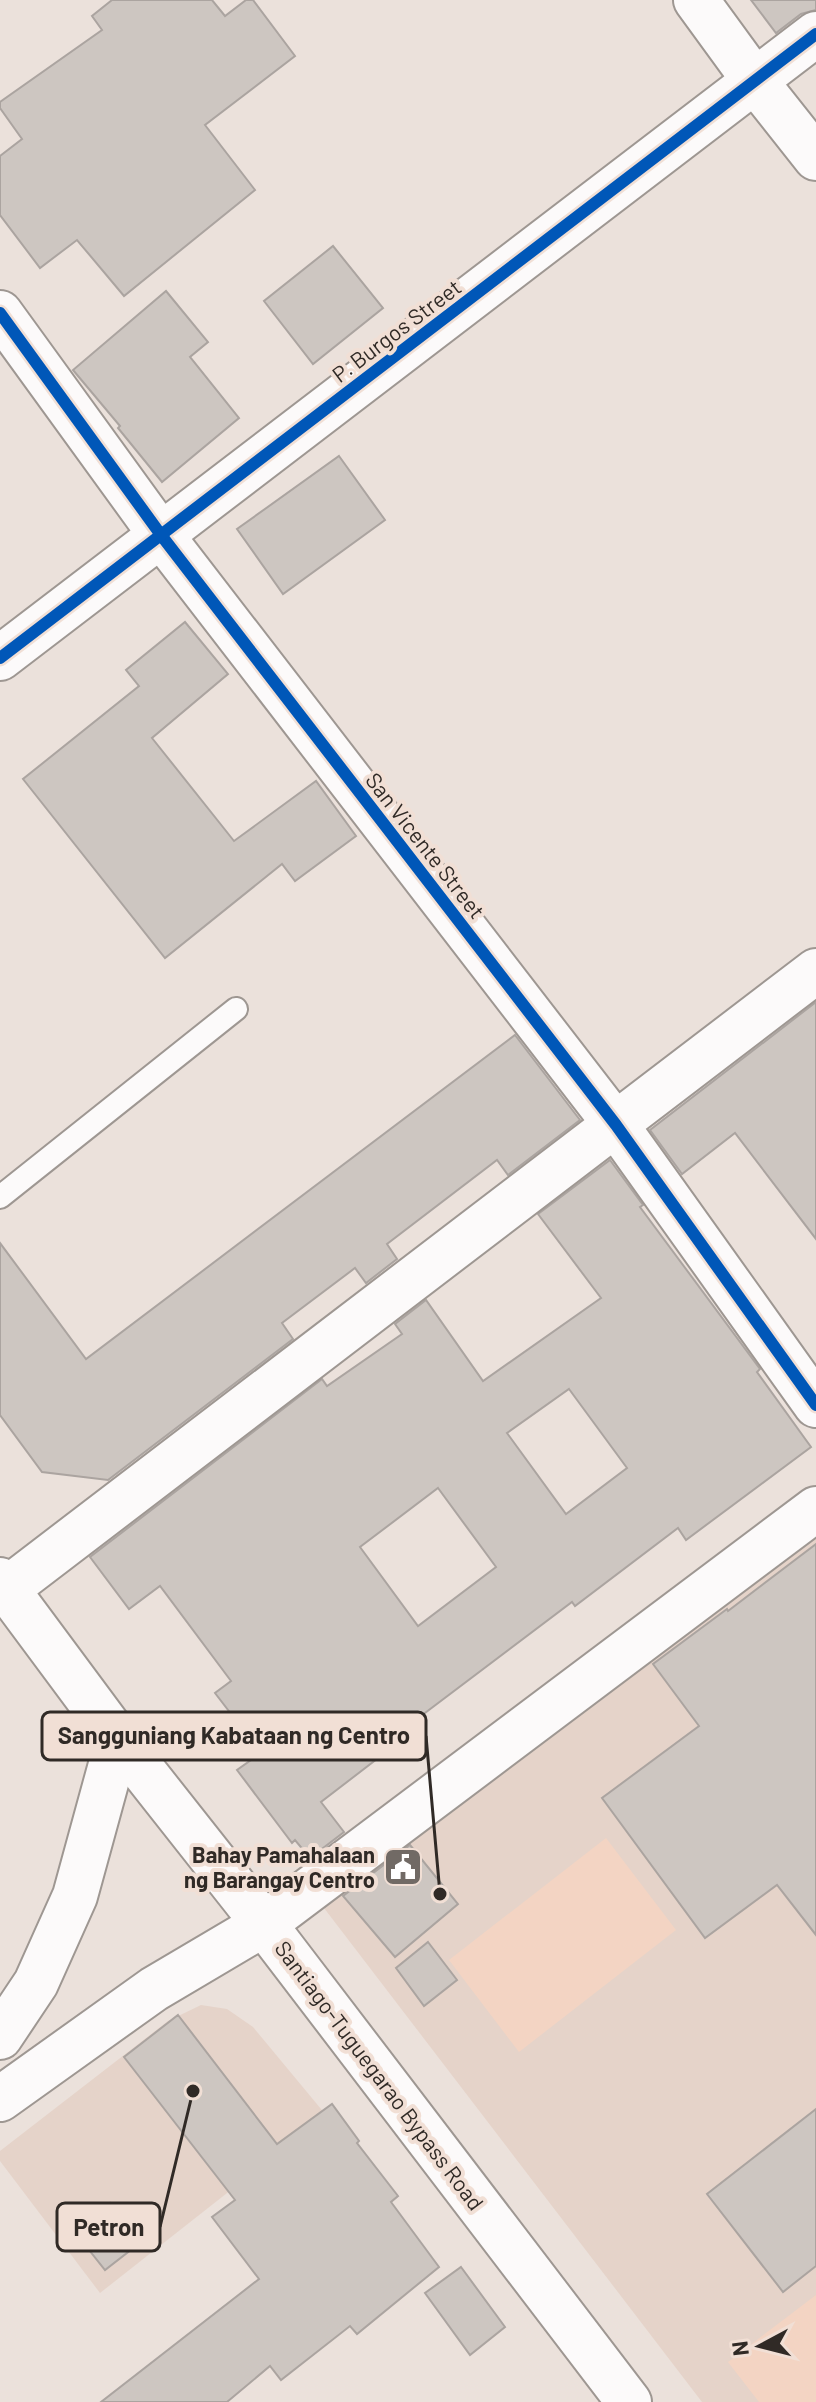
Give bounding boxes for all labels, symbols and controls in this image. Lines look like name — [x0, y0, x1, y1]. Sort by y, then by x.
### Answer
street label: P. Burgos Street — [326, 273, 466, 387]
street label: San Vicente Street — [361, 767, 491, 923]
callout: Sangguniang Kabataan ng Centro — [42, 1712, 426, 1760]
text: Sangguniang Kabataan ng Centro — [58, 1720, 410, 1749]
place label: Bahay Pamahalaan ng Barangay Centro — [184, 1841, 375, 1892]
public building icon: Bahay Pamahalaan ng Barangay Centro — [382, 1846, 424, 1888]
street label: Santiago-Tuguegarao Bypass Road — [270, 1935, 490, 2215]
callout: Petron — [57, 2203, 160, 2251]
text: Petron — [74, 2212, 144, 2241]
north arrow — [720, 2306, 800, 2386]
text: N — [725, 2340, 753, 2357]

